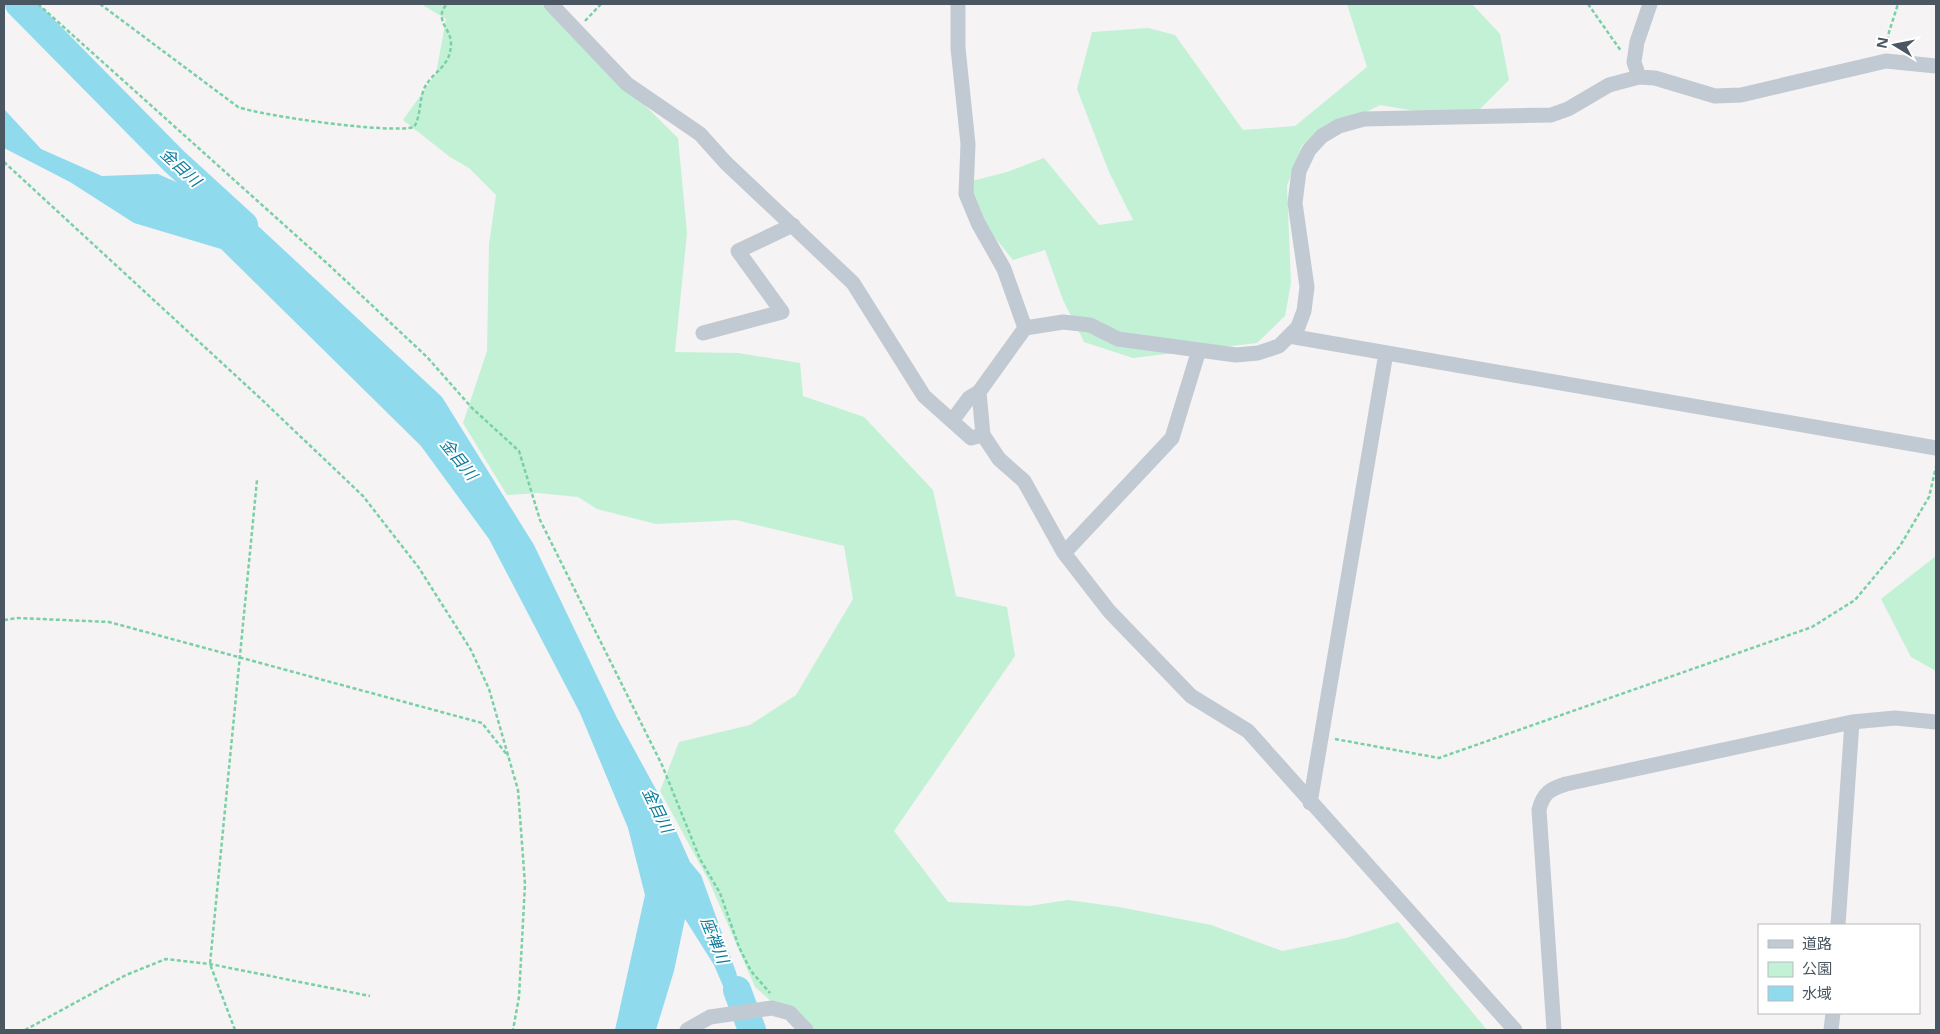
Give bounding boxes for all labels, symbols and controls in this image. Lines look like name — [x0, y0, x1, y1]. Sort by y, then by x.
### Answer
north arrow — [1870, 20, 1920, 70]
text: N — [1871, 35, 1892, 50]
water label: 金目川 — [156, 143, 208, 193]
water label: 金目川 — [435, 433, 484, 486]
water label: 金目川 — [638, 784, 679, 838]
water label: 座禅川 — [696, 914, 735, 968]
legend — [1758, 924, 1920, 1014]
text: 道路 — [1802, 933, 1832, 953]
text: 公園 — [1802, 958, 1832, 978]
text: 水域 — [1802, 983, 1832, 1003]

